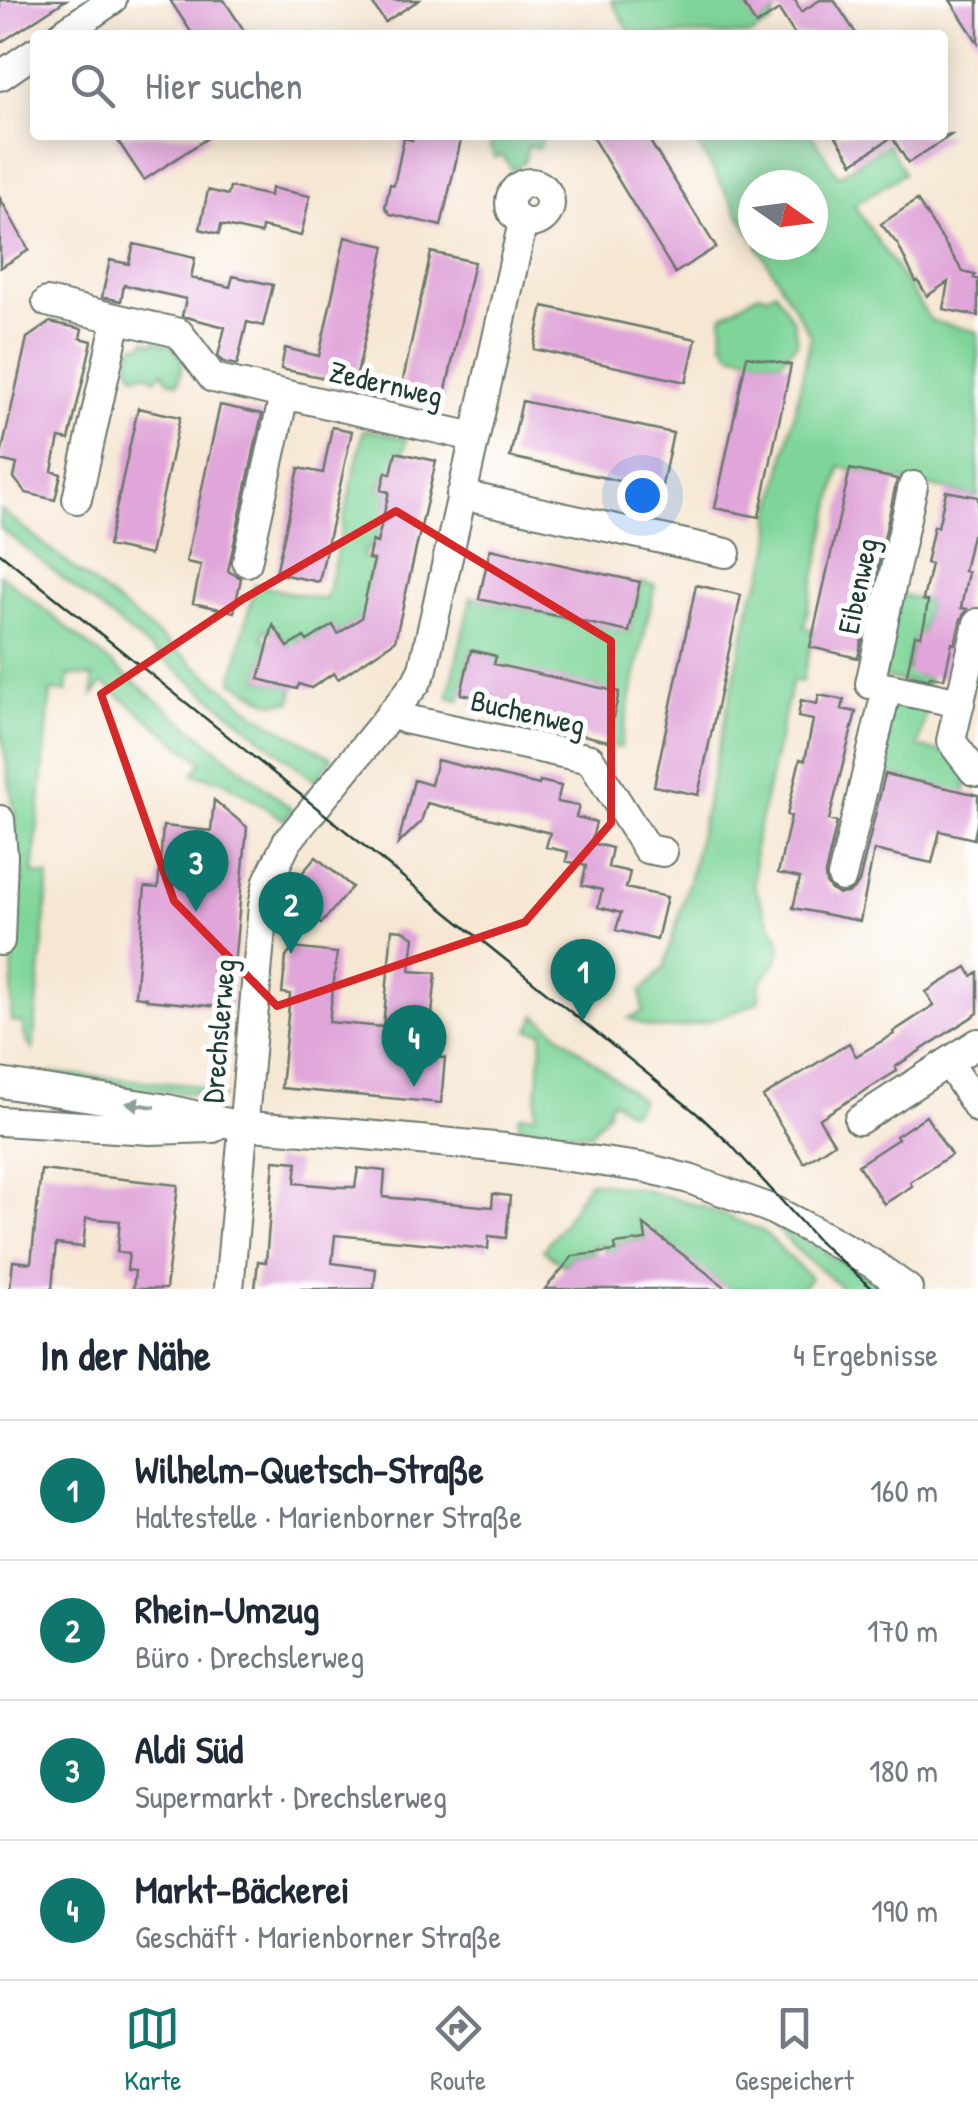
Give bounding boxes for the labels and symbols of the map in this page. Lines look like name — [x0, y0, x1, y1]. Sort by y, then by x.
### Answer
north arrow — [738, 170, 828, 260]
street label: Zedernweg — [326, 351, 447, 415]
your location — [617, 470, 668, 521]
street label: Eibenweg — [827, 534, 887, 637]
street label: Buchenweg — [467, 679, 589, 745]
pin: 3 — [164, 830, 228, 912]
pin: 2 — [258, 872, 324, 954]
pin: 1 — [550, 938, 616, 1021]
street label: Drechslerweg — [192, 957, 244, 1104]
pin: 4 — [382, 1004, 446, 1087]
one-way arrow — [125, 1096, 156, 1112]

